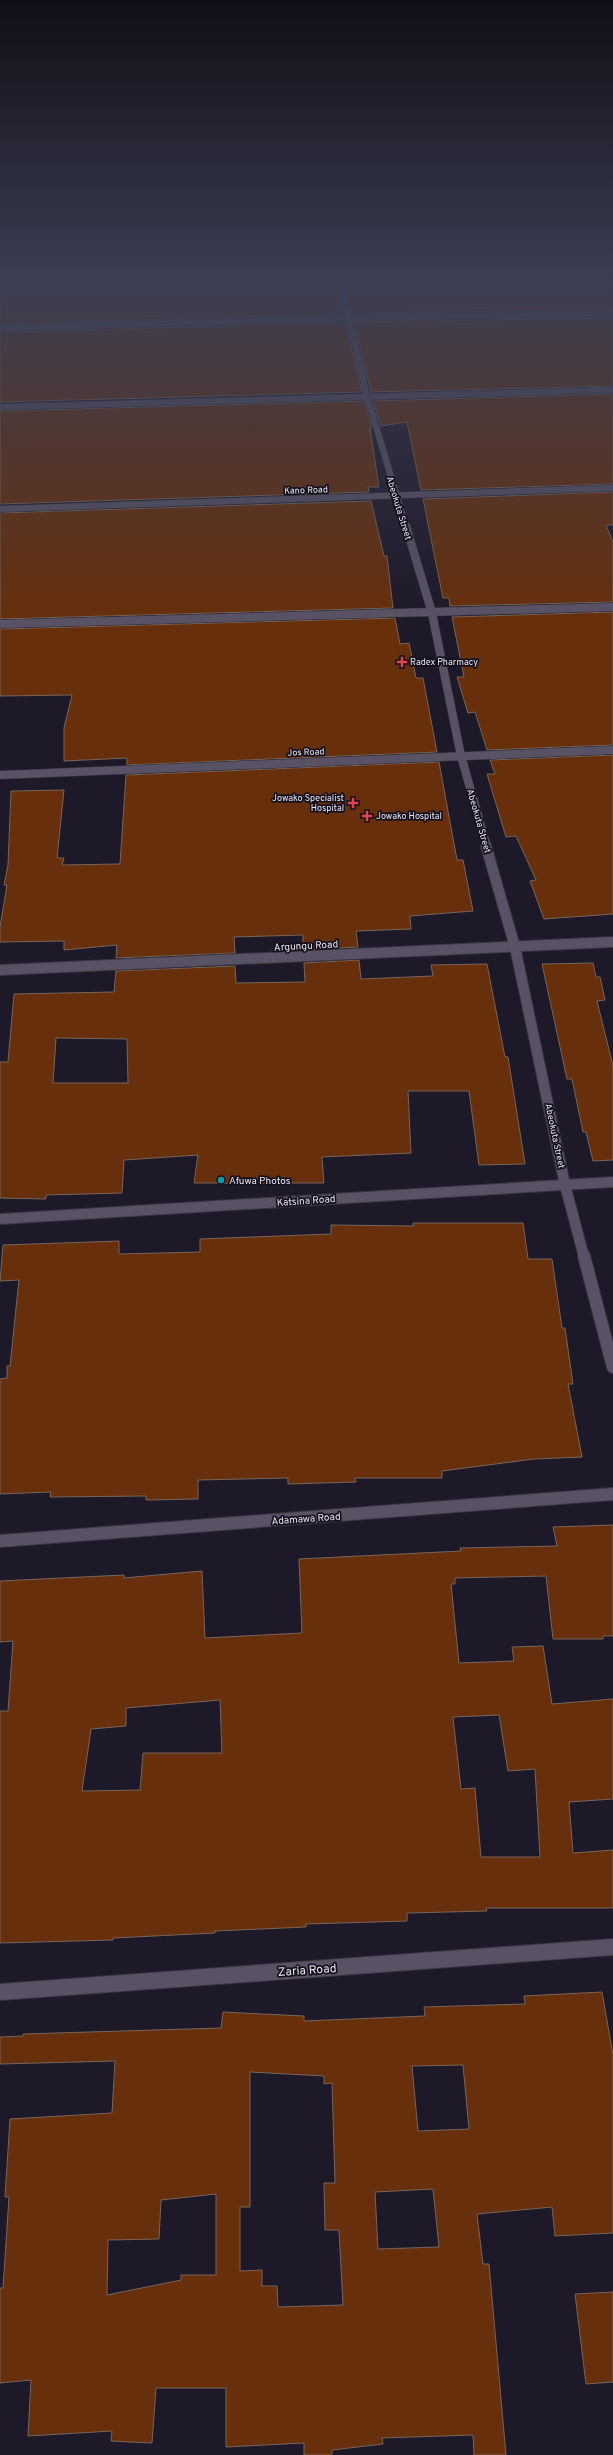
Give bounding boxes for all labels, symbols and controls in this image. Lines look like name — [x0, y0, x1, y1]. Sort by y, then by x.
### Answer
street label: Abeokuta Street — [384, 475, 413, 541]
street label: Kano Road — [284, 484, 328, 497]
marker: Radex Pharmacy — [397, 657, 407, 667]
place label: Radex Pharmacy — [410, 657, 478, 668]
street label: Jos Road — [287, 746, 325, 759]
street label: Abeokuta Street — [464, 788, 493, 854]
place label: Jowako Specialist Hospital — [272, 793, 344, 814]
marker: Jowako Specialist Hospital — [347, 797, 359, 809]
marker: Jowako Hospital — [361, 810, 373, 822]
place label: Jowako Hospital — [376, 811, 442, 822]
street label: Argungu Road — [274, 938, 339, 955]
street label: Abeokuta Street — [542, 1103, 567, 1170]
marker: Afuwa Photos — [216, 1175, 226, 1185]
place label: Afuwa Photos — [229, 1175, 291, 1188]
street label: Katsina Road — [276, 1193, 336, 1210]
street label: Adamawa Road — [271, 1511, 341, 1528]
street label: Zaria Road — [277, 1961, 337, 1981]

